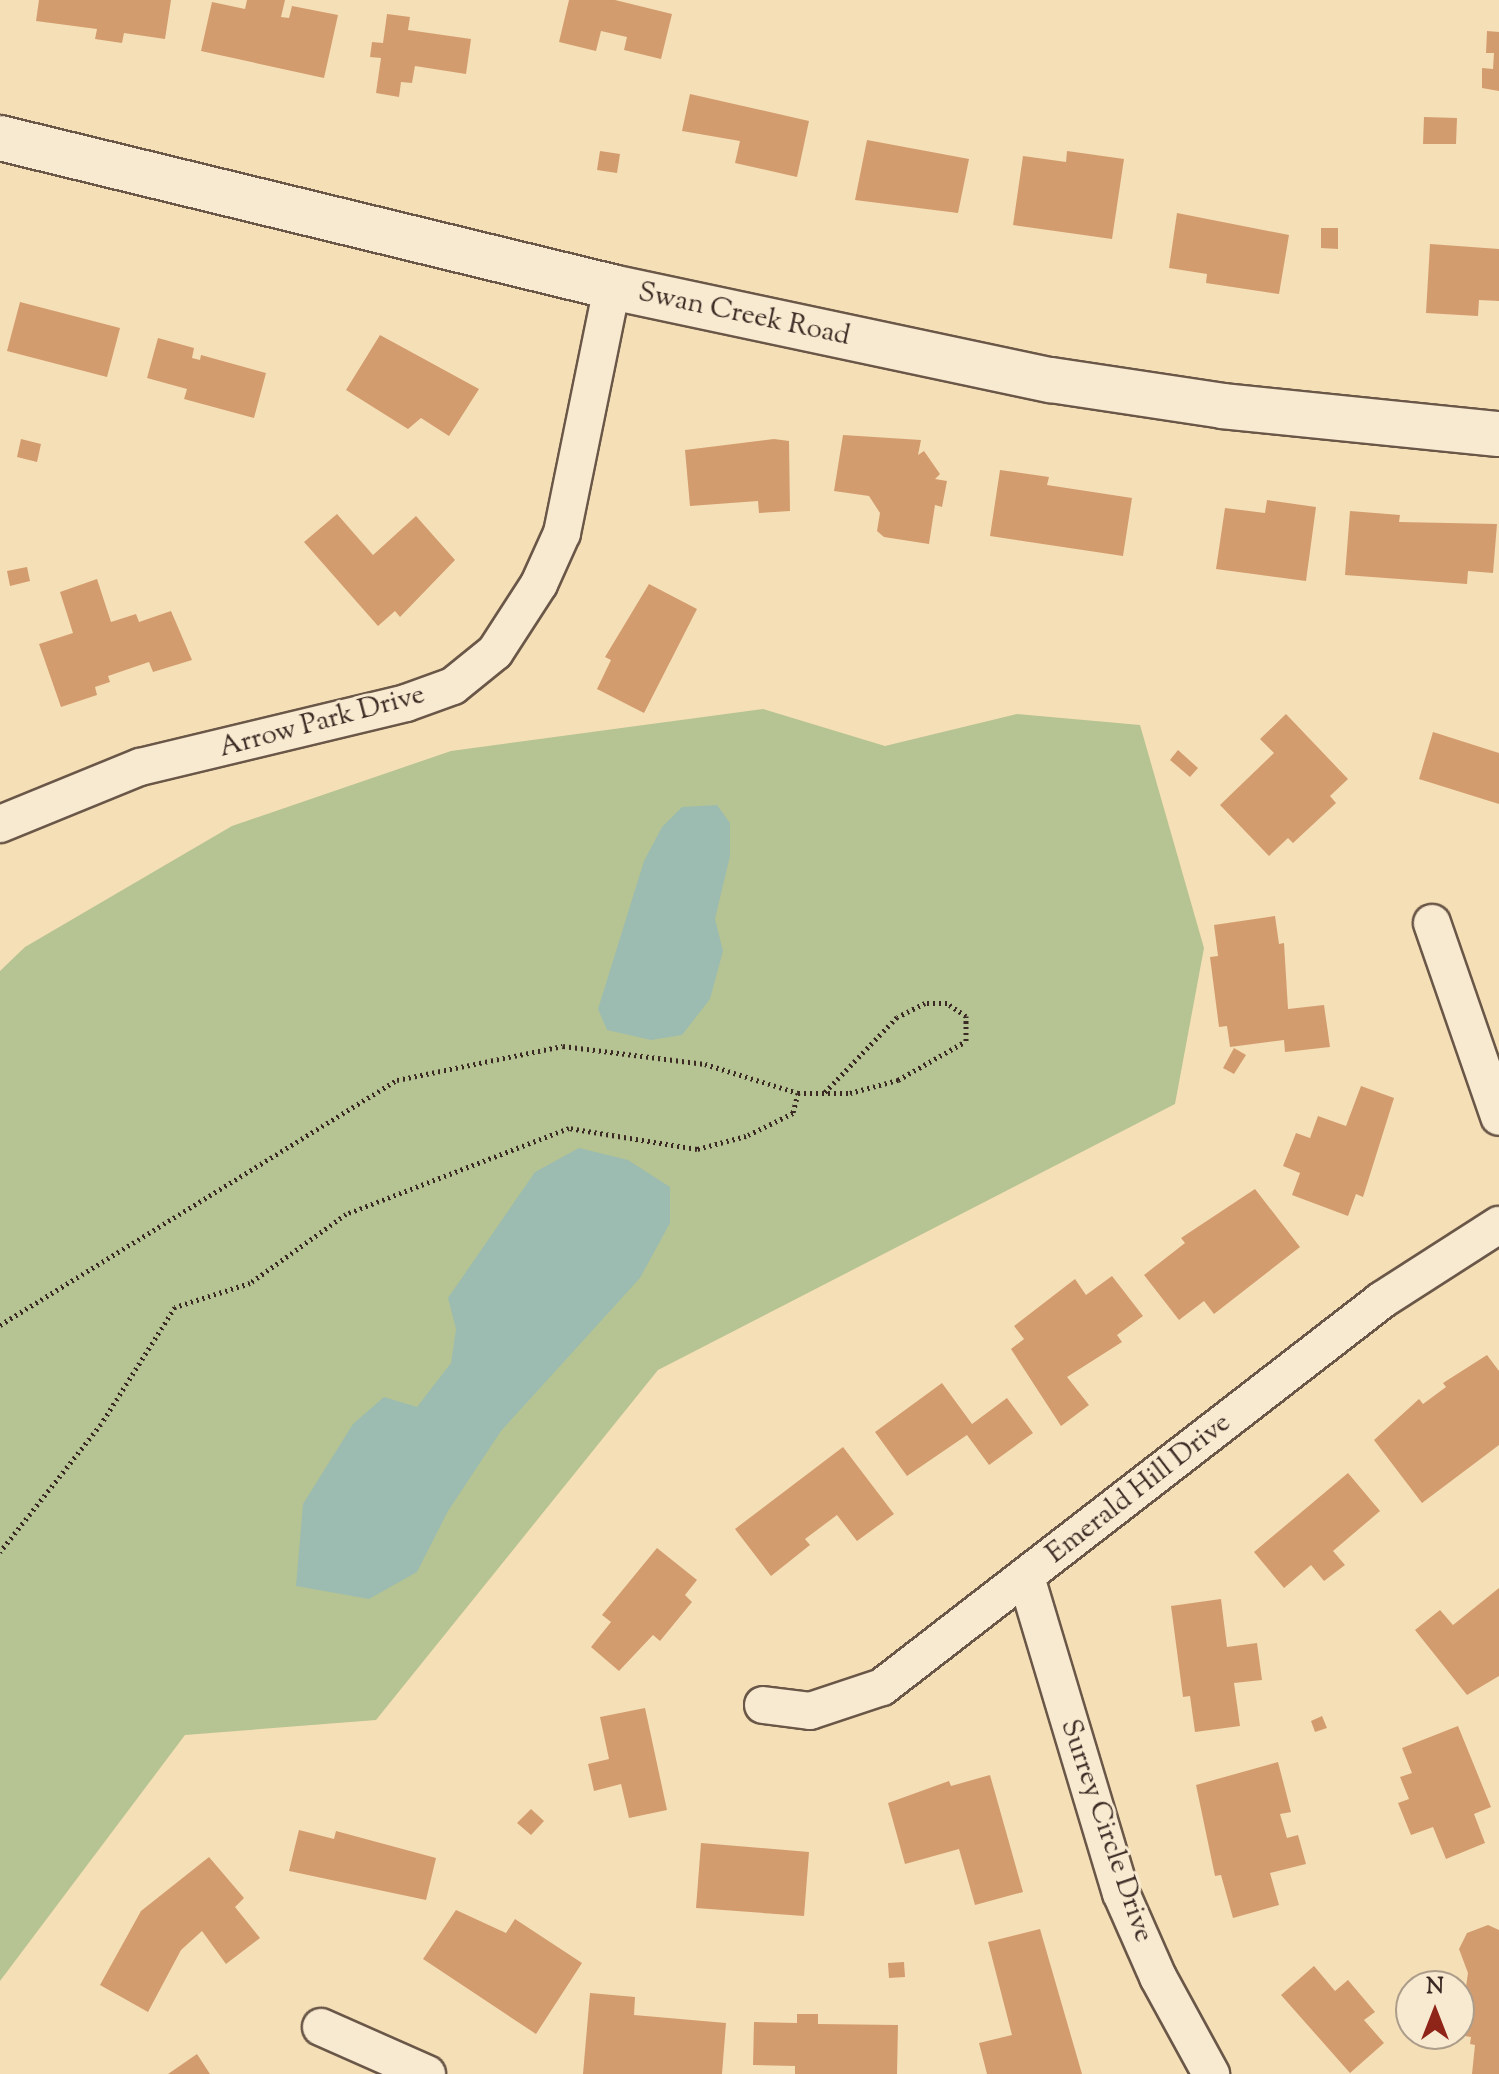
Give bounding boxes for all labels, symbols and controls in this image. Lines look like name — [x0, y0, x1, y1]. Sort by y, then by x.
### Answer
street label: Swan Creek Road — [635, 276, 853, 354]
street label: Arrow Park Drive — [216, 678, 428, 766]
street label: Emerald Hill Drive — [1040, 1407, 1238, 1571]
street label: Surrey Circle Drive — [1052, 1715, 1160, 1947]
north arrow — [1395, 1970, 1475, 2050]
text: N — [1426, 1972, 1444, 2004]

